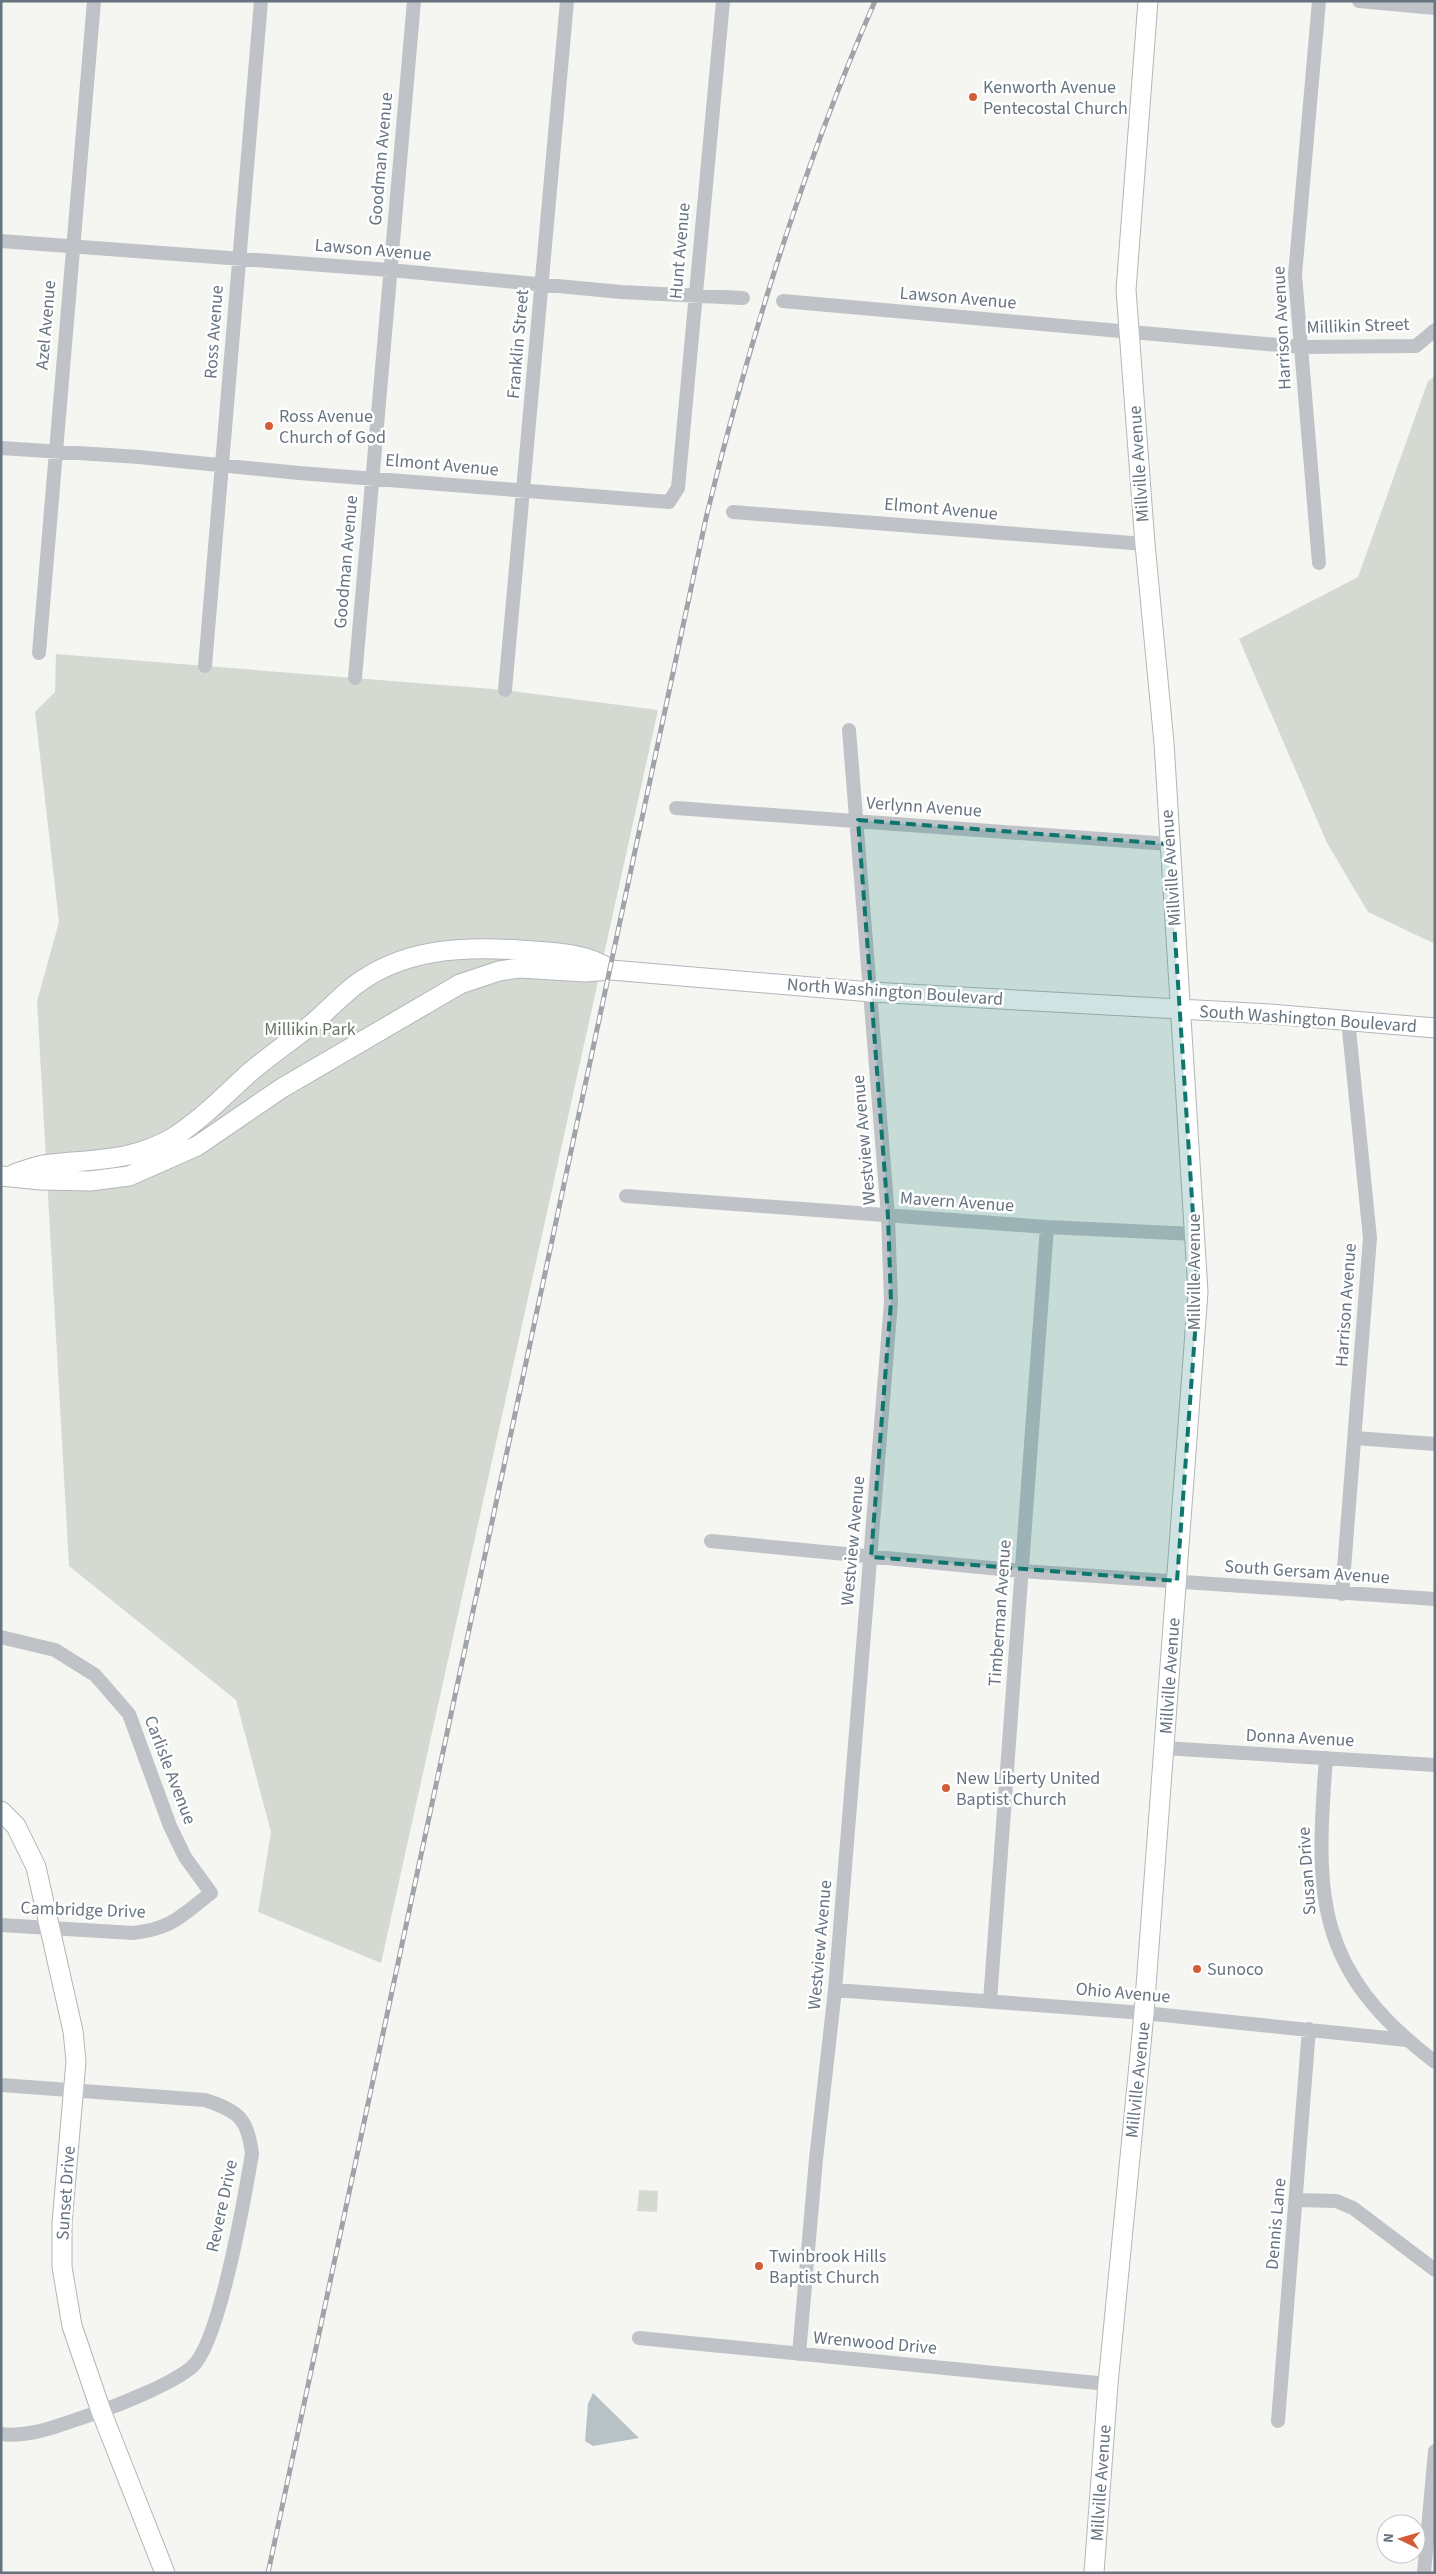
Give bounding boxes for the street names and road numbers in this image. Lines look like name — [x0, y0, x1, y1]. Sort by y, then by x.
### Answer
street label: Goodman Avenue — [363, 91, 399, 227]
street label: Hunt Avenue — [663, 202, 697, 300]
street label: Lawson Avenue — [314, 232, 432, 268]
street label: Harrison Avenue — [1266, 265, 1298, 391]
street label: Azel Avenue — [30, 279, 62, 371]
street label: Lawson Avenue — [899, 280, 1017, 316]
street label: Ross Avenue — [198, 284, 230, 380]
street label: Franklin Street — [501, 288, 535, 400]
street label: Millikin Street — [1306, 312, 1410, 340]
street label: Millville Avenue — [1122, 405, 1156, 523]
street label: Elmont Avenue — [384, 448, 500, 482]
street label: Elmont Avenue — [883, 492, 999, 526]
street label: Goodman Avenue — [328, 494, 364, 630]
street label: Verlynn Avenue — [865, 790, 983, 824]
street label: Millville Avenue — [1154, 809, 1188, 927]
street label: North Washington Boulevard — [786, 972, 1004, 1012]
street label: South Washington Boulevard — [1198, 999, 1418, 1039]
street label: Westview Avenue — [846, 1074, 882, 1206]
street label: Mavern Avenue — [899, 1186, 1015, 1218]
street label: Millville Avenue — [1182, 1214, 1207, 1330]
street label: Harrison Avenue — [1329, 1242, 1363, 1368]
street label: Westview Avenue — [835, 1475, 871, 1607]
street label: Timberman Avenue — [982, 1539, 1018, 1687]
street label: South Gersam Avenue — [1224, 1554, 1390, 1590]
street label: Millville Avenue — [1153, 1617, 1187, 1735]
street label: Carlisle Avenue — [138, 1712, 202, 1828]
street label: Donna Avenue — [1245, 1723, 1355, 1753]
street label: Susan Drive — [1291, 1826, 1323, 1916]
street label: Westview Avenue — [802, 1879, 838, 2011]
street label: Cambridge Drive — [20, 1895, 146, 1925]
street label: Ohio Avenue — [1075, 1976, 1171, 2010]
street label: Millville Avenue — [1119, 2021, 1157, 2139]
street label: Sunset Drive — [50, 2145, 82, 2241]
street label: Revere Drive — [200, 2157, 244, 2255]
street label: Dennis Lane — [1260, 2177, 1292, 2271]
street label: Wrenwood Drive — [812, 2325, 938, 2361]
street label: Millville Avenue — [1084, 2424, 1118, 2542]

